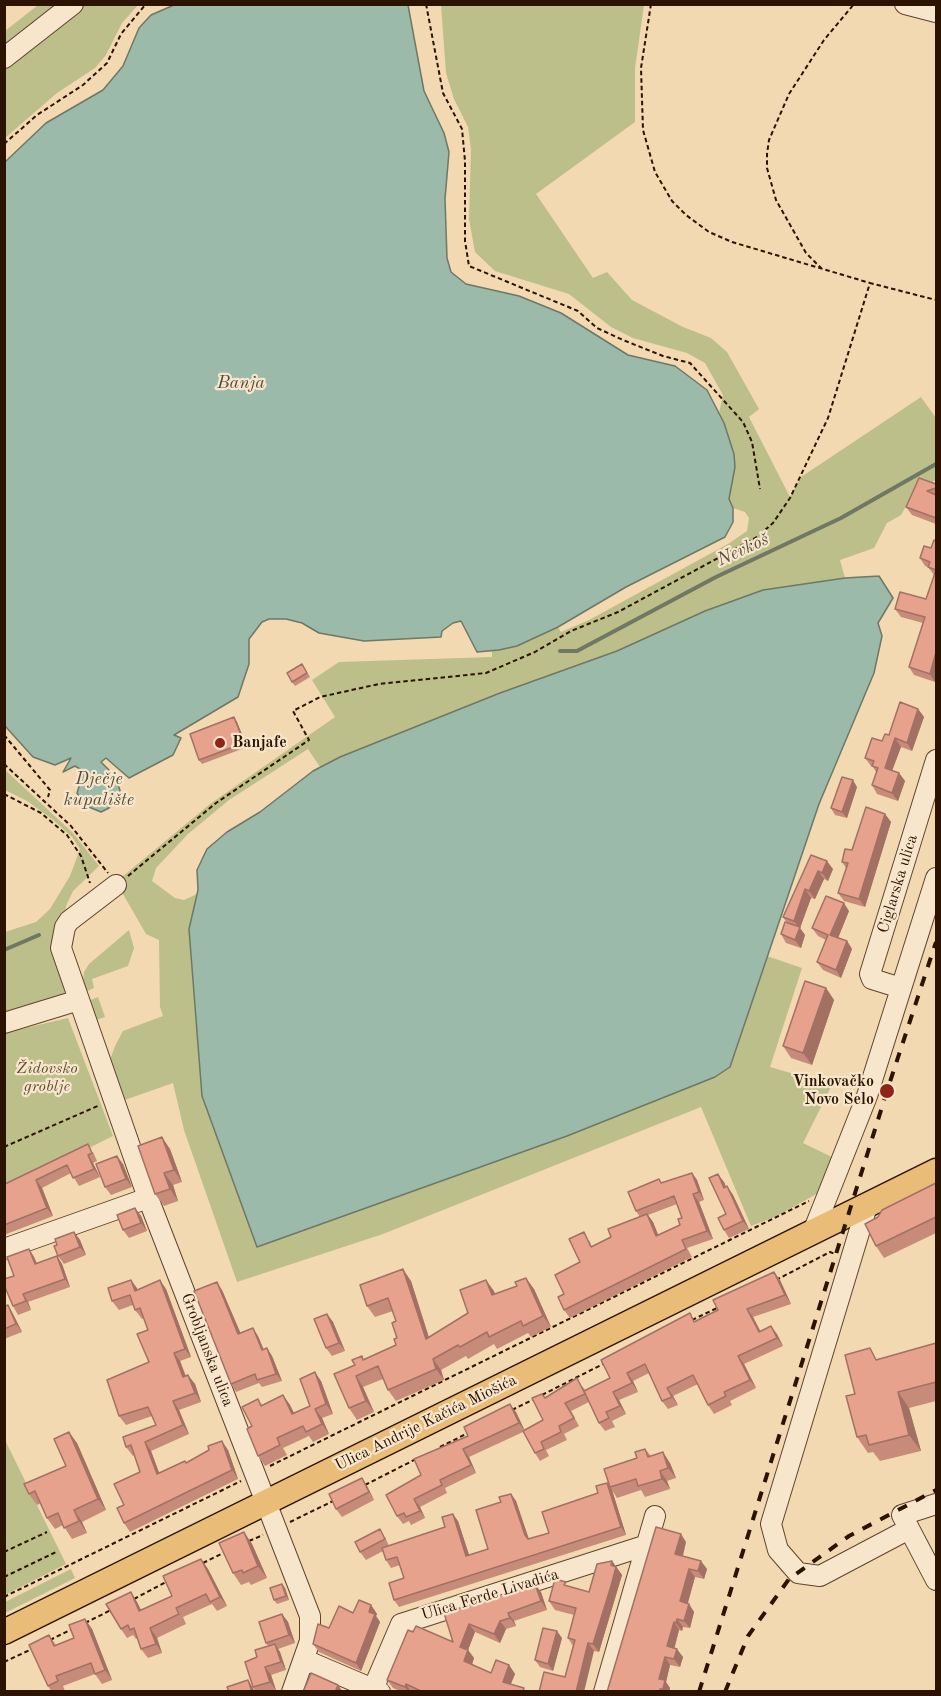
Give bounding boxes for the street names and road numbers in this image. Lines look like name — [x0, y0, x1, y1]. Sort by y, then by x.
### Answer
street label: Ciglarska ulica — [874, 832, 922, 936]
street label: Grobljanska ulica — [177, 1291, 237, 1409]
street label: Ulica Andrije Kačića Miošića — [332, 1371, 520, 1475]
street label: Ulica Ferde Livadića — [419, 1565, 561, 1625]

